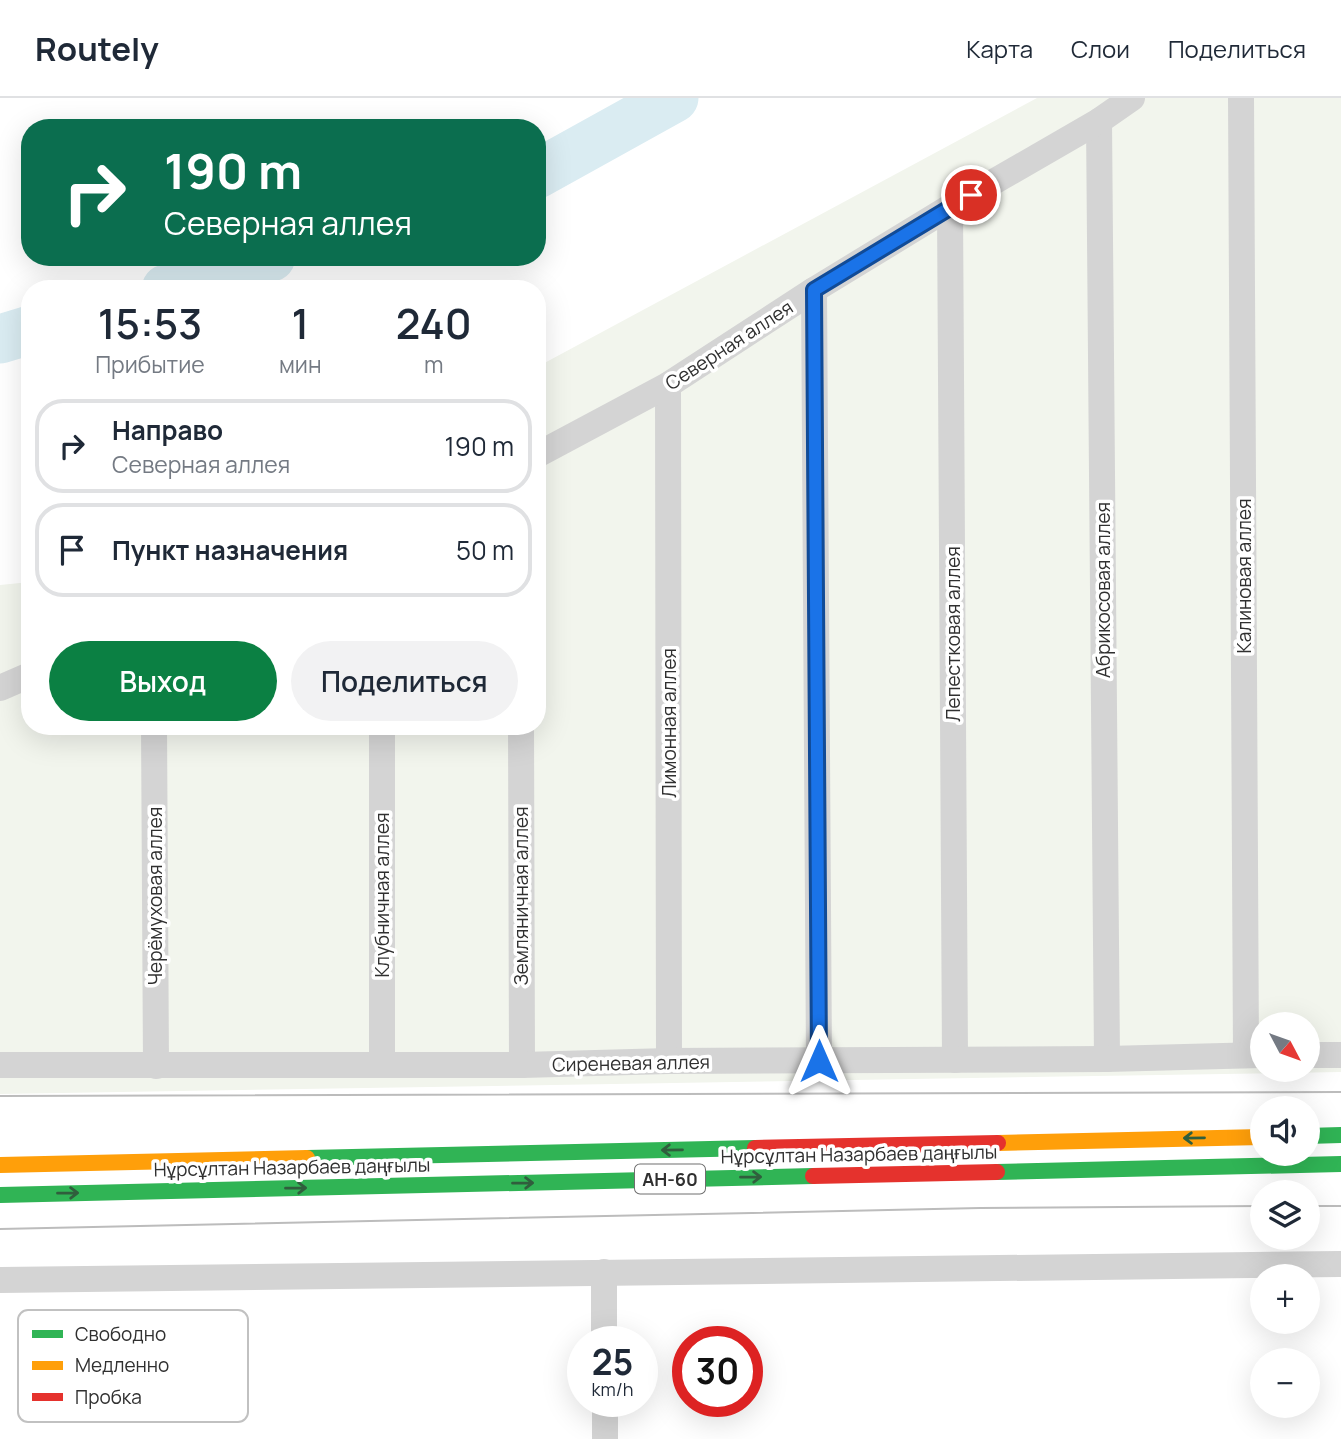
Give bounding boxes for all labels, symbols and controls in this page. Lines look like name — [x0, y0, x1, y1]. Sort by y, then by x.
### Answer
text: Routely — [35, 26, 159, 71]
text: Карта — [966, 32, 1033, 65]
text: Слои — [1071, 32, 1130, 65]
text: Поделиться — [1168, 32, 1306, 65]
text: 190 m — [164, 137, 302, 204]
icon: right — [49, 147, 140, 238]
pin — [941, 165, 1001, 225]
icon: arrive — [952, 176, 990, 214]
text: Северная аллея — [164, 201, 412, 245]
text: 15:53 — [98, 294, 202, 352]
text: 1 — [291, 294, 309, 352]
text: 240 — [396, 294, 472, 352]
street label: Северная аллея — [660, 294, 798, 396]
text: Прибытие — [95, 348, 205, 380]
text: мин — [279, 348, 322, 380]
text: m — [424, 348, 444, 380]
text: Направо — [112, 412, 223, 448]
icon: right — [53, 427, 91, 465]
text: 190 m — [445, 428, 514, 464]
text: Северная аллея — [112, 448, 290, 480]
street label: Калиновая аллея — [1231, 499, 1257, 653]
street label: Абрикосовая аллея — [1090, 502, 1116, 678]
icon: arrive — [53, 531, 91, 569]
text: Пункт назначения — [112, 532, 348, 568]
text: 50 m — [456, 532, 514, 568]
street label: Лепестковая аллея — [940, 546, 966, 722]
button: Выход — [49, 641, 277, 721]
button: Поделиться — [291, 641, 518, 721]
street label: Лимонная аллея — [656, 648, 682, 798]
street label: Земляничная аллея — [508, 806, 534, 986]
street label: Черёмуховая аллея — [142, 807, 168, 985]
street label: Клубничная аллея — [369, 813, 395, 977]
north arrow — [1250, 1012, 1320, 1082]
map controls — [1250, 1012, 1320, 1418]
position arrow — [782, 1024, 856, 1098]
street label: Сиреневая аллея — [552, 1049, 710, 1077]
button: sound — [1250, 1096, 1320, 1166]
one-way arrow — [1182, 1131, 1205, 1145]
street label: Нұрсұлтан Назарбаев даңғылы — [720, 1139, 998, 1169]
one-way arrow — [661, 1143, 684, 1157]
street label: Нұрсұлтан Назарбаев даңғылы — [153, 1152, 431, 1182]
road number: АН-60 — [635, 1164, 705, 1194]
one-way arrow — [739, 1171, 762, 1184]
one-way arrow — [511, 1176, 534, 1189]
button: layers — [1250, 1180, 1320, 1250]
one-way arrow — [284, 1181, 307, 1195]
one-way arrow — [56, 1187, 79, 1200]
button: + — [1250, 1264, 1320, 1334]
legend — [18, 1310, 248, 1422]
text: Свободно — [75, 1321, 166, 1347]
speed limit sign: 30 — [672, 1326, 763, 1417]
text: 25 — [592, 1338, 633, 1386]
button: − — [1250, 1348, 1320, 1418]
text: Медленно — [75, 1352, 169, 1378]
text: km/h — [592, 1377, 633, 1401]
text: Пробка — [75, 1384, 142, 1410]

